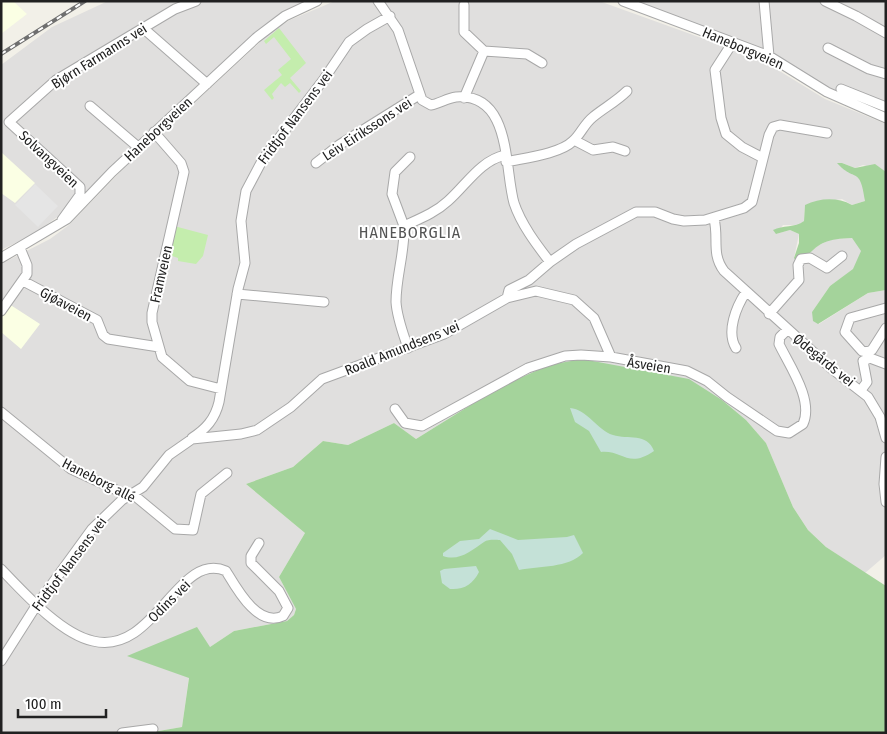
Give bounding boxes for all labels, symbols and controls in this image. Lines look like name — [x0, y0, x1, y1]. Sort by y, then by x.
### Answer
street label: Bjørn Farmanns vei — [48, 20, 150, 93]
street label: Haneborgveien — [700, 24, 786, 73]
street label: Fridtjof Nansens vei — [254, 67, 336, 168]
street label: Haneborgveien — [121, 94, 196, 165]
street label: Leiv Eirikssons vei — [319, 94, 415, 165]
street label: Solvangveien — [15, 127, 82, 191]
district label: HANEBORGLIA — [359, 223, 461, 242]
street label: Framveien — [147, 244, 176, 305]
street label: Gjøaveien — [37, 284, 95, 325]
street label: Roald Amundsens vei — [342, 318, 462, 379]
street label: Ødegårds vei — [789, 330, 858, 390]
street label: Åsveien — [626, 353, 672, 377]
street label: Haneborg allé — [59, 455, 138, 506]
street label: Fridtjof Nansens vei — [28, 514, 110, 615]
street label: Odins vei — [145, 577, 194, 626]
scale bar — [18, 686, 105, 718]
text: 100 m — [25, 695, 62, 713]

